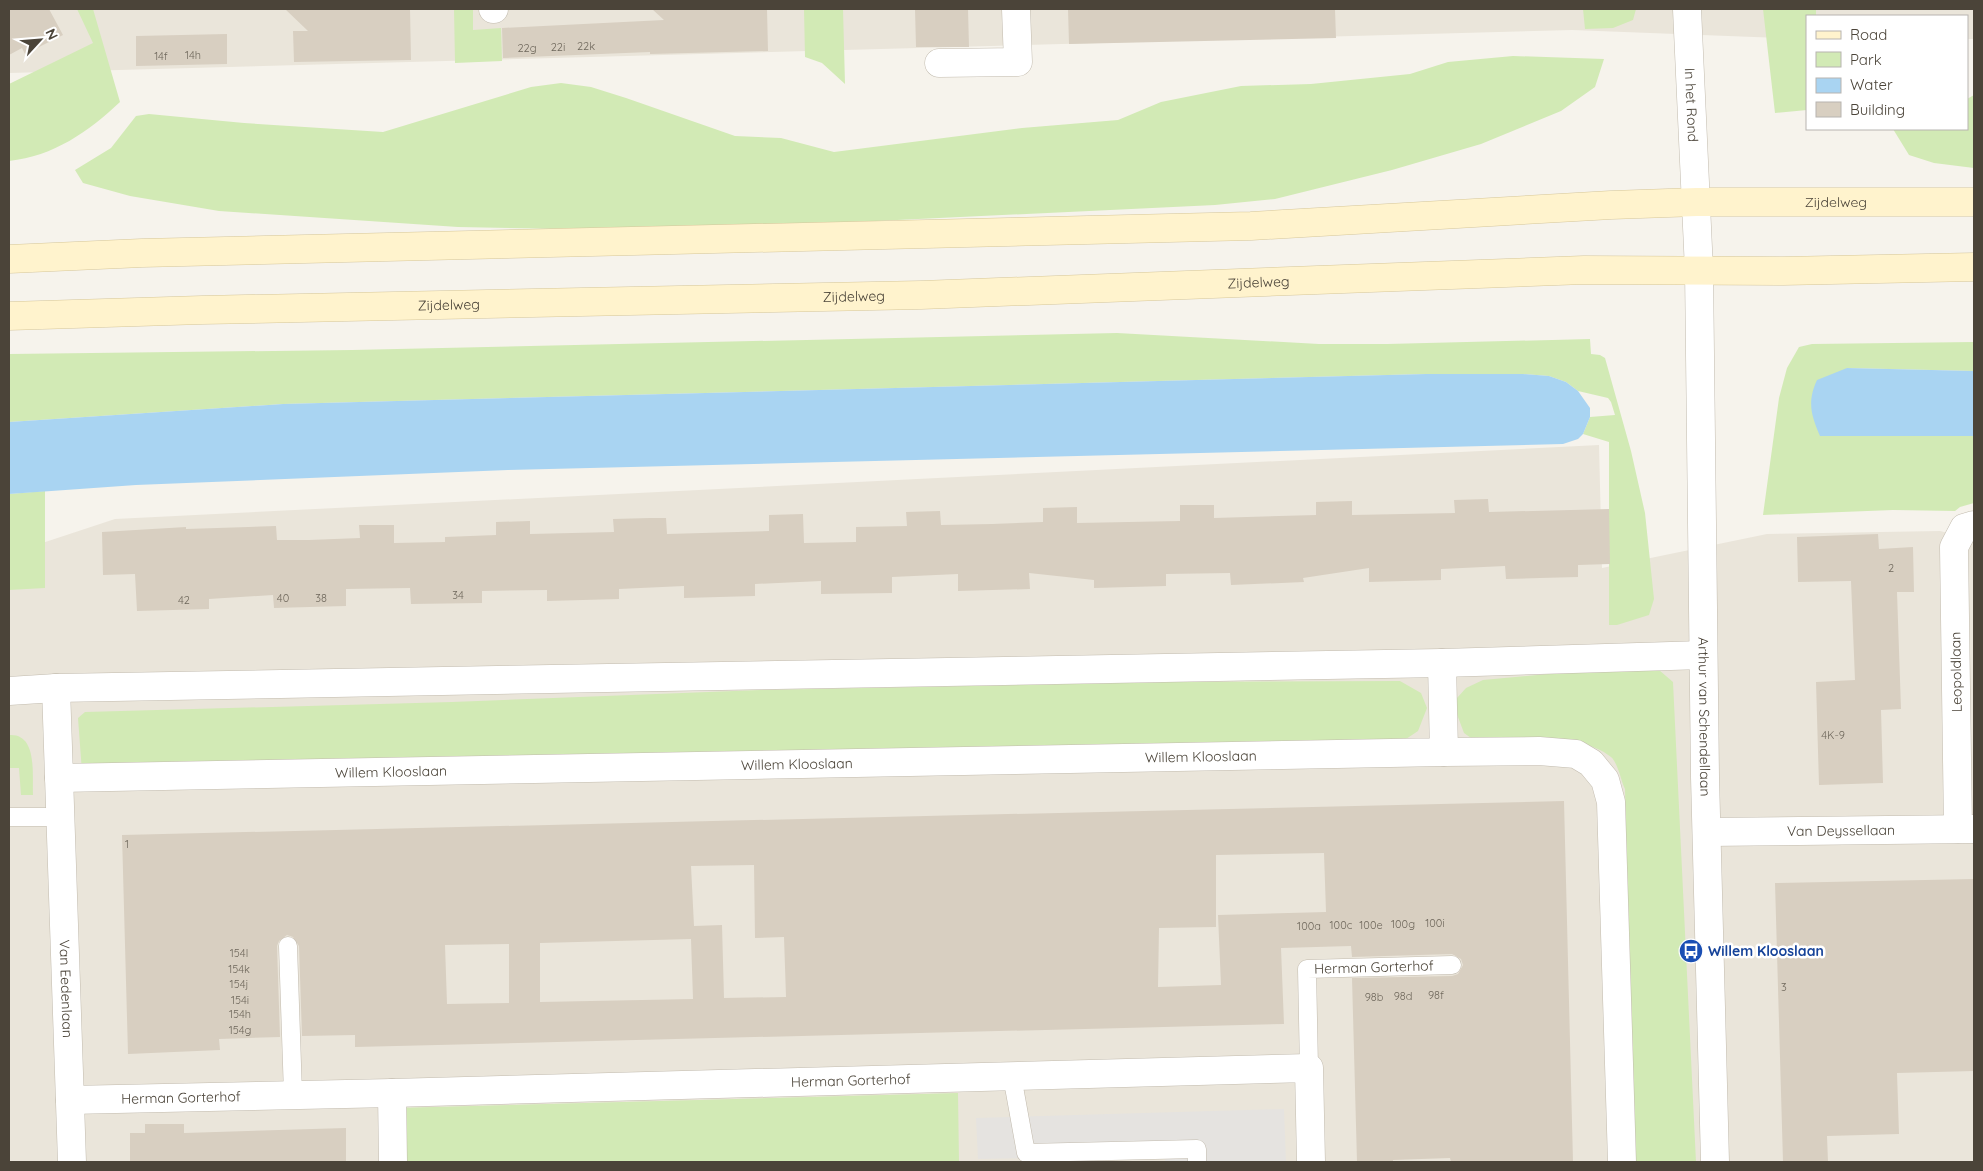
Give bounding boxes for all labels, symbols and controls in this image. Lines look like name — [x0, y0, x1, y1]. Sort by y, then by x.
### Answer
north arrow — [15, 15, 65, 65]
legend — [1806, 15, 1968, 130]
text: Road — [1850, 25, 1887, 44]
text: N — [41, 26, 62, 43]
house number: 22k — [577, 39, 595, 53]
house number: 22i — [551, 40, 565, 54]
house number: 22g — [517, 41, 537, 55]
house number: 14h — [185, 48, 201, 62]
house number: 14f — [154, 49, 168, 63]
text: Park — [1850, 50, 1882, 69]
street label: In het Rond — [1681, 67, 1702, 142]
text: Water — [1850, 75, 1893, 94]
text: Building — [1850, 100, 1905, 119]
street label: Zijdelweg — [1805, 193, 1867, 211]
street label: Zijdelweg — [1227, 272, 1290, 292]
street label: Zijdelweg — [822, 287, 885, 306]
street label: Zijdelweg — [417, 295, 480, 314]
house number: 2 — [1888, 561, 1894, 575]
house number: 34 — [452, 588, 464, 602]
house number: 40 — [277, 591, 289, 605]
house number: 38 — [315, 591, 327, 605]
house number: 42 — [178, 593, 190, 607]
street label: Leopoldlaan — [1946, 631, 1966, 713]
street label: Arthur van Schendellaan — [1694, 637, 1714, 797]
house number: 4K-9 — [1821, 728, 1845, 742]
street label: Willem Klooslaan — [1145, 747, 1257, 767]
street label: Willem Klooslaan — [741, 754, 853, 774]
street label: Willem Klooslaan — [335, 762, 447, 782]
street label: Van Deyssellaan — [1787, 821, 1895, 840]
house number: 1 — [125, 837, 129, 851]
house number: 100i — [1425, 916, 1445, 930]
house number: 100g — [1391, 917, 1415, 931]
house number: 100c — [1330, 918, 1353, 932]
house number: 100e — [1359, 918, 1383, 932]
house number: 100a — [1297, 919, 1321, 933]
bus stop icon: Willem Klooslaan — [1678, 938, 1704, 964]
street label: Van Eedenlaan — [56, 939, 77, 1038]
place label: Willem Klooslaan — [1708, 942, 1824, 960]
house number: 154l — [230, 946, 248, 960]
street label: Herman Gorterhof — [1314, 957, 1434, 978]
house number: 154k — [228, 962, 250, 976]
house number: 154j — [230, 977, 248, 991]
house number: 3 — [1781, 980, 1787, 994]
house number: 98f — [1428, 988, 1444, 1002]
house number: 98d — [1394, 989, 1412, 1003]
house number: 98b — [1365, 990, 1384, 1004]
house number: 154i — [231, 993, 249, 1007]
house number: 154h — [229, 1007, 251, 1021]
house number: 154g — [229, 1023, 251, 1037]
street label: Herman Gorterhof — [791, 1070, 911, 1091]
street label: Herman Gorterhof — [121, 1087, 241, 1108]

